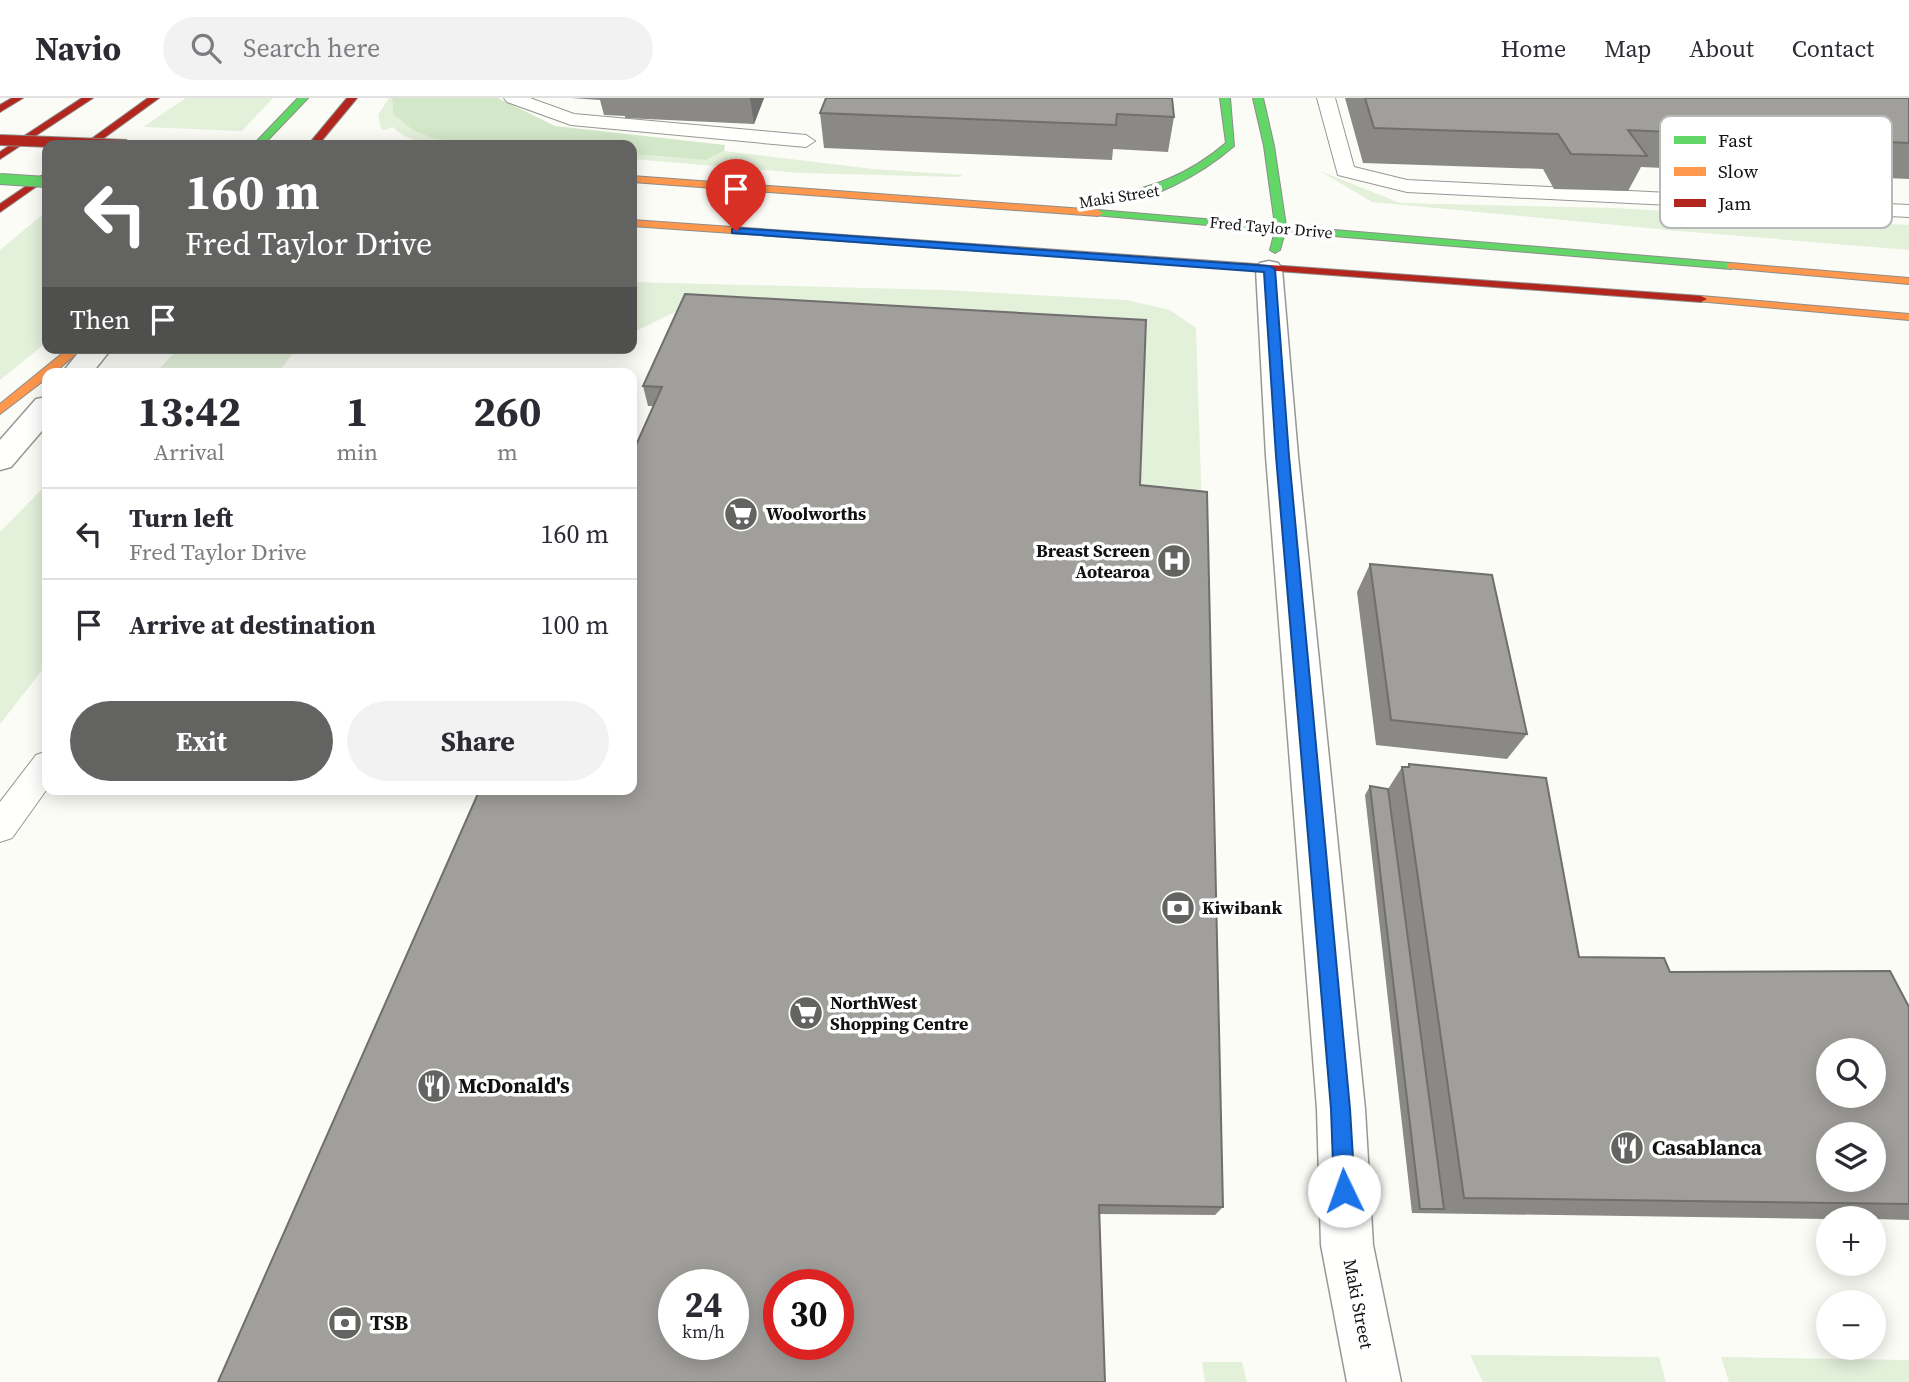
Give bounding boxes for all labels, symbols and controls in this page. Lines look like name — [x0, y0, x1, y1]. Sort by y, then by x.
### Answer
search box — [163, 17, 653, 80]
text: Navio — [35, 26, 121, 71]
icon: search — [187, 29, 225, 67]
text: Search here — [243, 30, 380, 66]
text: Home — [1501, 32, 1566, 65]
text: Map — [1604, 32, 1651, 65]
text: About — [1689, 32, 1754, 65]
text: Contact — [1792, 32, 1874, 65]
legend — [1660, 116, 1892, 228]
text: Fast — [1718, 127, 1753, 153]
text: 160 m — [185, 158, 320, 225]
text: Slow — [1718, 158, 1759, 184]
pin — [706, 159, 766, 231]
icon: left — [70, 168, 161, 259]
icon: arrive — [717, 170, 755, 208]
street label: Maki Street — [1077, 179, 1161, 213]
text: Jam — [1717, 190, 1751, 216]
street label: Fred Taylor Drive — [1208, 211, 1334, 243]
text: Fred Taylor Drive — [185, 222, 432, 266]
icon: arrive — [144, 301, 182, 339]
text: Then — [70, 302, 130, 338]
text: 13:42 — [137, 382, 241, 440]
text: 1 — [346, 382, 369, 440]
text: 260 — [473, 382, 542, 440]
text: Arrival — [154, 436, 225, 468]
text: min — [336, 436, 378, 468]
text: m — [497, 436, 518, 468]
supermarket icon: Woolworths — [722, 495, 760, 533]
text: Turn left — [129, 500, 233, 536]
place label: Woolworths — [766, 501, 866, 526]
icon: left — [70, 515, 108, 553]
text: 160 m — [541, 516, 609, 552]
text: Fred Taylor Drive — [129, 536, 307, 568]
place label: Breast Screen Aotearoa — [1036, 538, 1150, 584]
hospital icon: Breast Screen Aotearoa — [1155, 542, 1193, 580]
icon: arrive — [70, 606, 108, 644]
text: Arrive at destination — [129, 607, 376, 643]
text: 100 m — [541, 607, 609, 643]
button: Exit — [70, 701, 333, 781]
button: Share — [347, 701, 609, 781]
bank icon: Kiwibank — [1159, 889, 1197, 927]
place label: Kiwibank — [1202, 895, 1282, 920]
place label: NorthWest Shopping Centre — [830, 990, 968, 1036]
supermarket icon: NorthWest Shopping Centre — [787, 994, 825, 1032]
map controls — [1816, 1038, 1886, 1360]
button: search — [1816, 1038, 1886, 1108]
restaurant icon: McDonald's — [415, 1067, 453, 1105]
place label: McDonald's — [458, 1071, 570, 1100]
button: layers — [1816, 1122, 1886, 1192]
restaurant icon: Casablanca — [1608, 1129, 1646, 1167]
place label: Casablanca — [1652, 1133, 1763, 1162]
position arrow — [1307, 1154, 1381, 1228]
button: + — [1816, 1206, 1886, 1276]
street label: Maki Street — [1338, 1257, 1379, 1351]
speed limit sign: 30 — [763, 1269, 854, 1360]
text: 24 — [685, 1281, 722, 1329]
button: − — [1816, 1290, 1886, 1360]
bank icon: TSB — [326, 1304, 364, 1342]
place label: TSB — [370, 1308, 408, 1337]
text: km/h — [682, 1319, 725, 1344]

